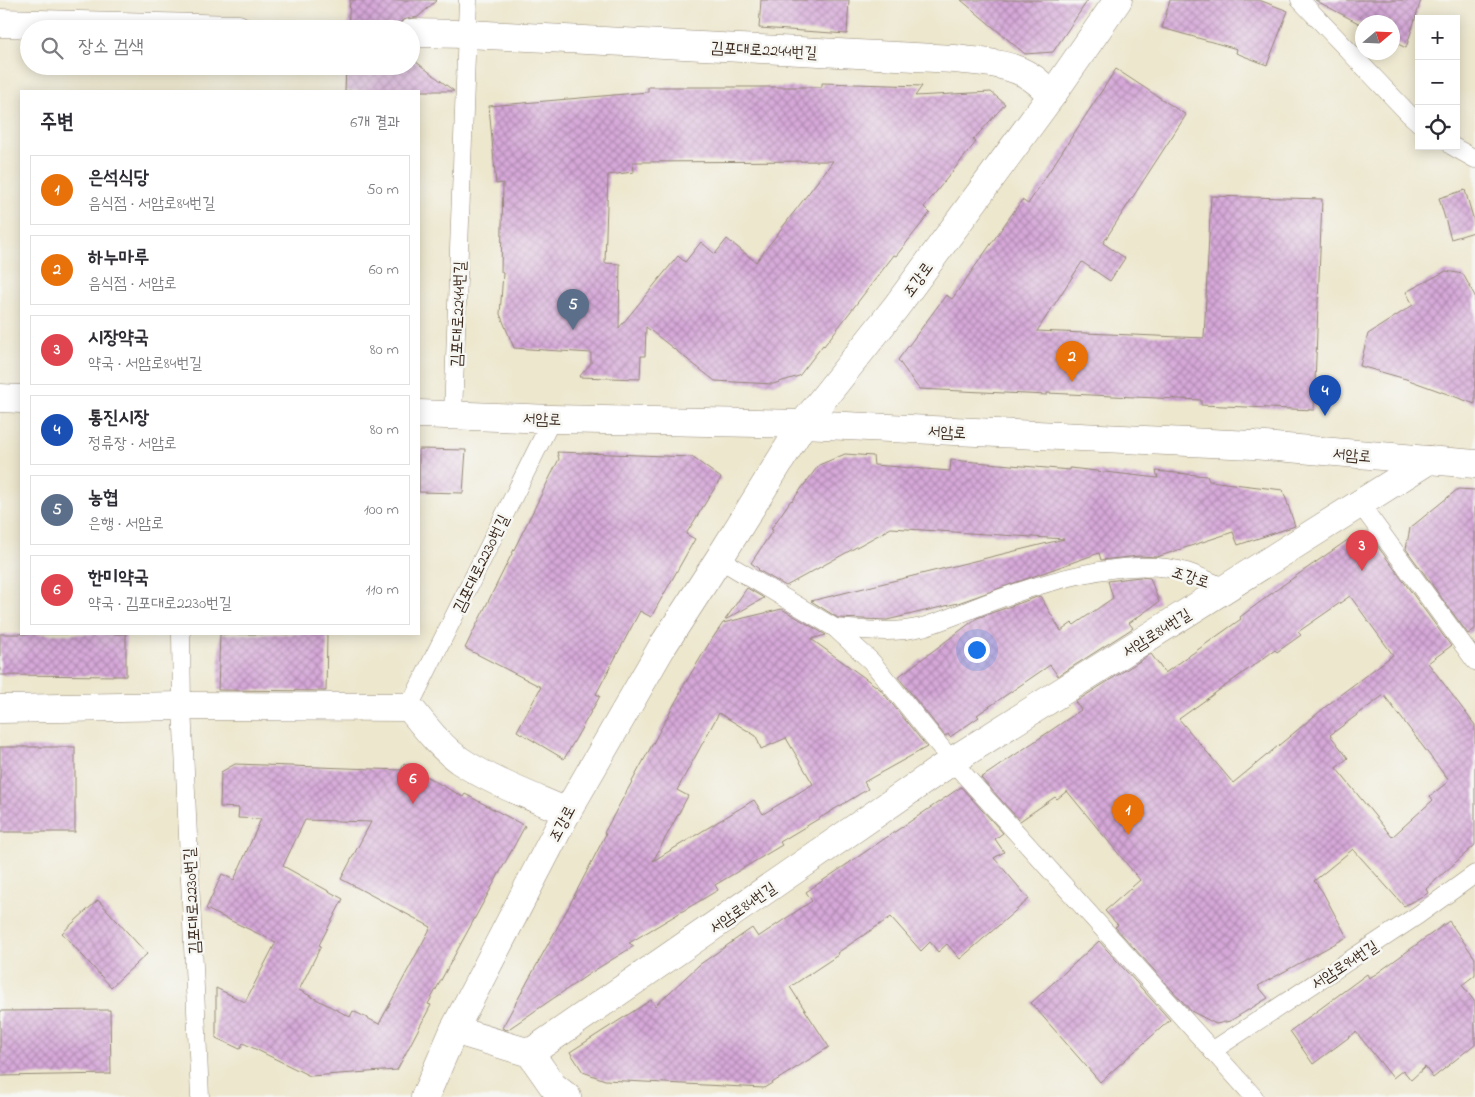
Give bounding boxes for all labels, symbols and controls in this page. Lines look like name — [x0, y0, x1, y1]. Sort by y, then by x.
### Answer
north arrow — [1355, 15, 1400, 60]
map controls — [1415, 15, 1460, 150]
button: + — [1415, 15, 1460, 60]
search box — [20, 20, 420, 75]
icon: search — [38, 34, 66, 62]
text: 장소 검색 — [78, 34, 144, 61]
street label: 김포대로2244번길 — [710, 36, 818, 66]
button: − — [1415, 60, 1460, 105]
button: locate — [1415, 105, 1460, 150]
text: 주변 — [40, 108, 74, 138]
text: 6개 결과 — [350, 111, 400, 135]
text: 은석식당 — [88, 165, 149, 192]
text: 1 — [54, 178, 60, 202]
text: 50 m — [367, 178, 399, 202]
text: 음식점 · 서암로84번길 — [88, 192, 215, 216]
text: 하누마루 — [88, 245, 149, 272]
street label: 조강로 — [898, 257, 940, 303]
text: 2 — [53, 258, 61, 282]
text: 60 m — [369, 258, 399, 282]
street label: 김포대로2244번길 — [445, 260, 473, 368]
text: 음식점 · 서암로 — [88, 272, 177, 296]
pin: 5 — [557, 289, 589, 330]
text: 시장약국 — [88, 325, 149, 352]
text: 3 — [54, 338, 60, 362]
text: 80 m — [370, 338, 399, 362]
pin: 2 — [1056, 341, 1088, 382]
text: 약국 · 서암로84번길 — [88, 352, 202, 376]
pin: 4 — [1309, 375, 1341, 416]
text: 통진시장 — [88, 405, 149, 432]
street label: 서암로 — [522, 407, 562, 433]
text: 4 — [54, 418, 60, 442]
text: 80 m — [370, 418, 399, 442]
street label: 서암로 — [927, 420, 967, 446]
text: 정류장 · 서암로 — [88, 432, 177, 456]
street label: 서암로 — [1332, 442, 1372, 470]
text: 농협 — [88, 485, 119, 512]
text: 5 — [52, 498, 62, 522]
text: 100 m — [364, 498, 399, 522]
street label: 김포대로2230번길 — [448, 511, 516, 617]
text: 은행 · 서암로 — [88, 512, 164, 536]
pin: 3 — [1346, 530, 1378, 571]
street label: 조강로 — [1168, 561, 1212, 595]
text: 한미약국 — [88, 565, 149, 592]
text: 6 — [53, 578, 61, 602]
text: 110 m — [365, 578, 399, 602]
text: 약국 · 김포대로2230번길 — [88, 592, 232, 616]
street label: 서암로84번길 — [1118, 603, 1196, 664]
your location — [964, 637, 990, 663]
pin: 6 — [397, 763, 429, 804]
pin: 1 — [1112, 794, 1144, 835]
street label: 조강로 — [543, 801, 582, 847]
street label: 김포대로2230번길 — [178, 847, 208, 955]
street label: 서암로84번길 — [705, 877, 782, 941]
street label: 서암로94번길 — [1307, 935, 1384, 996]

